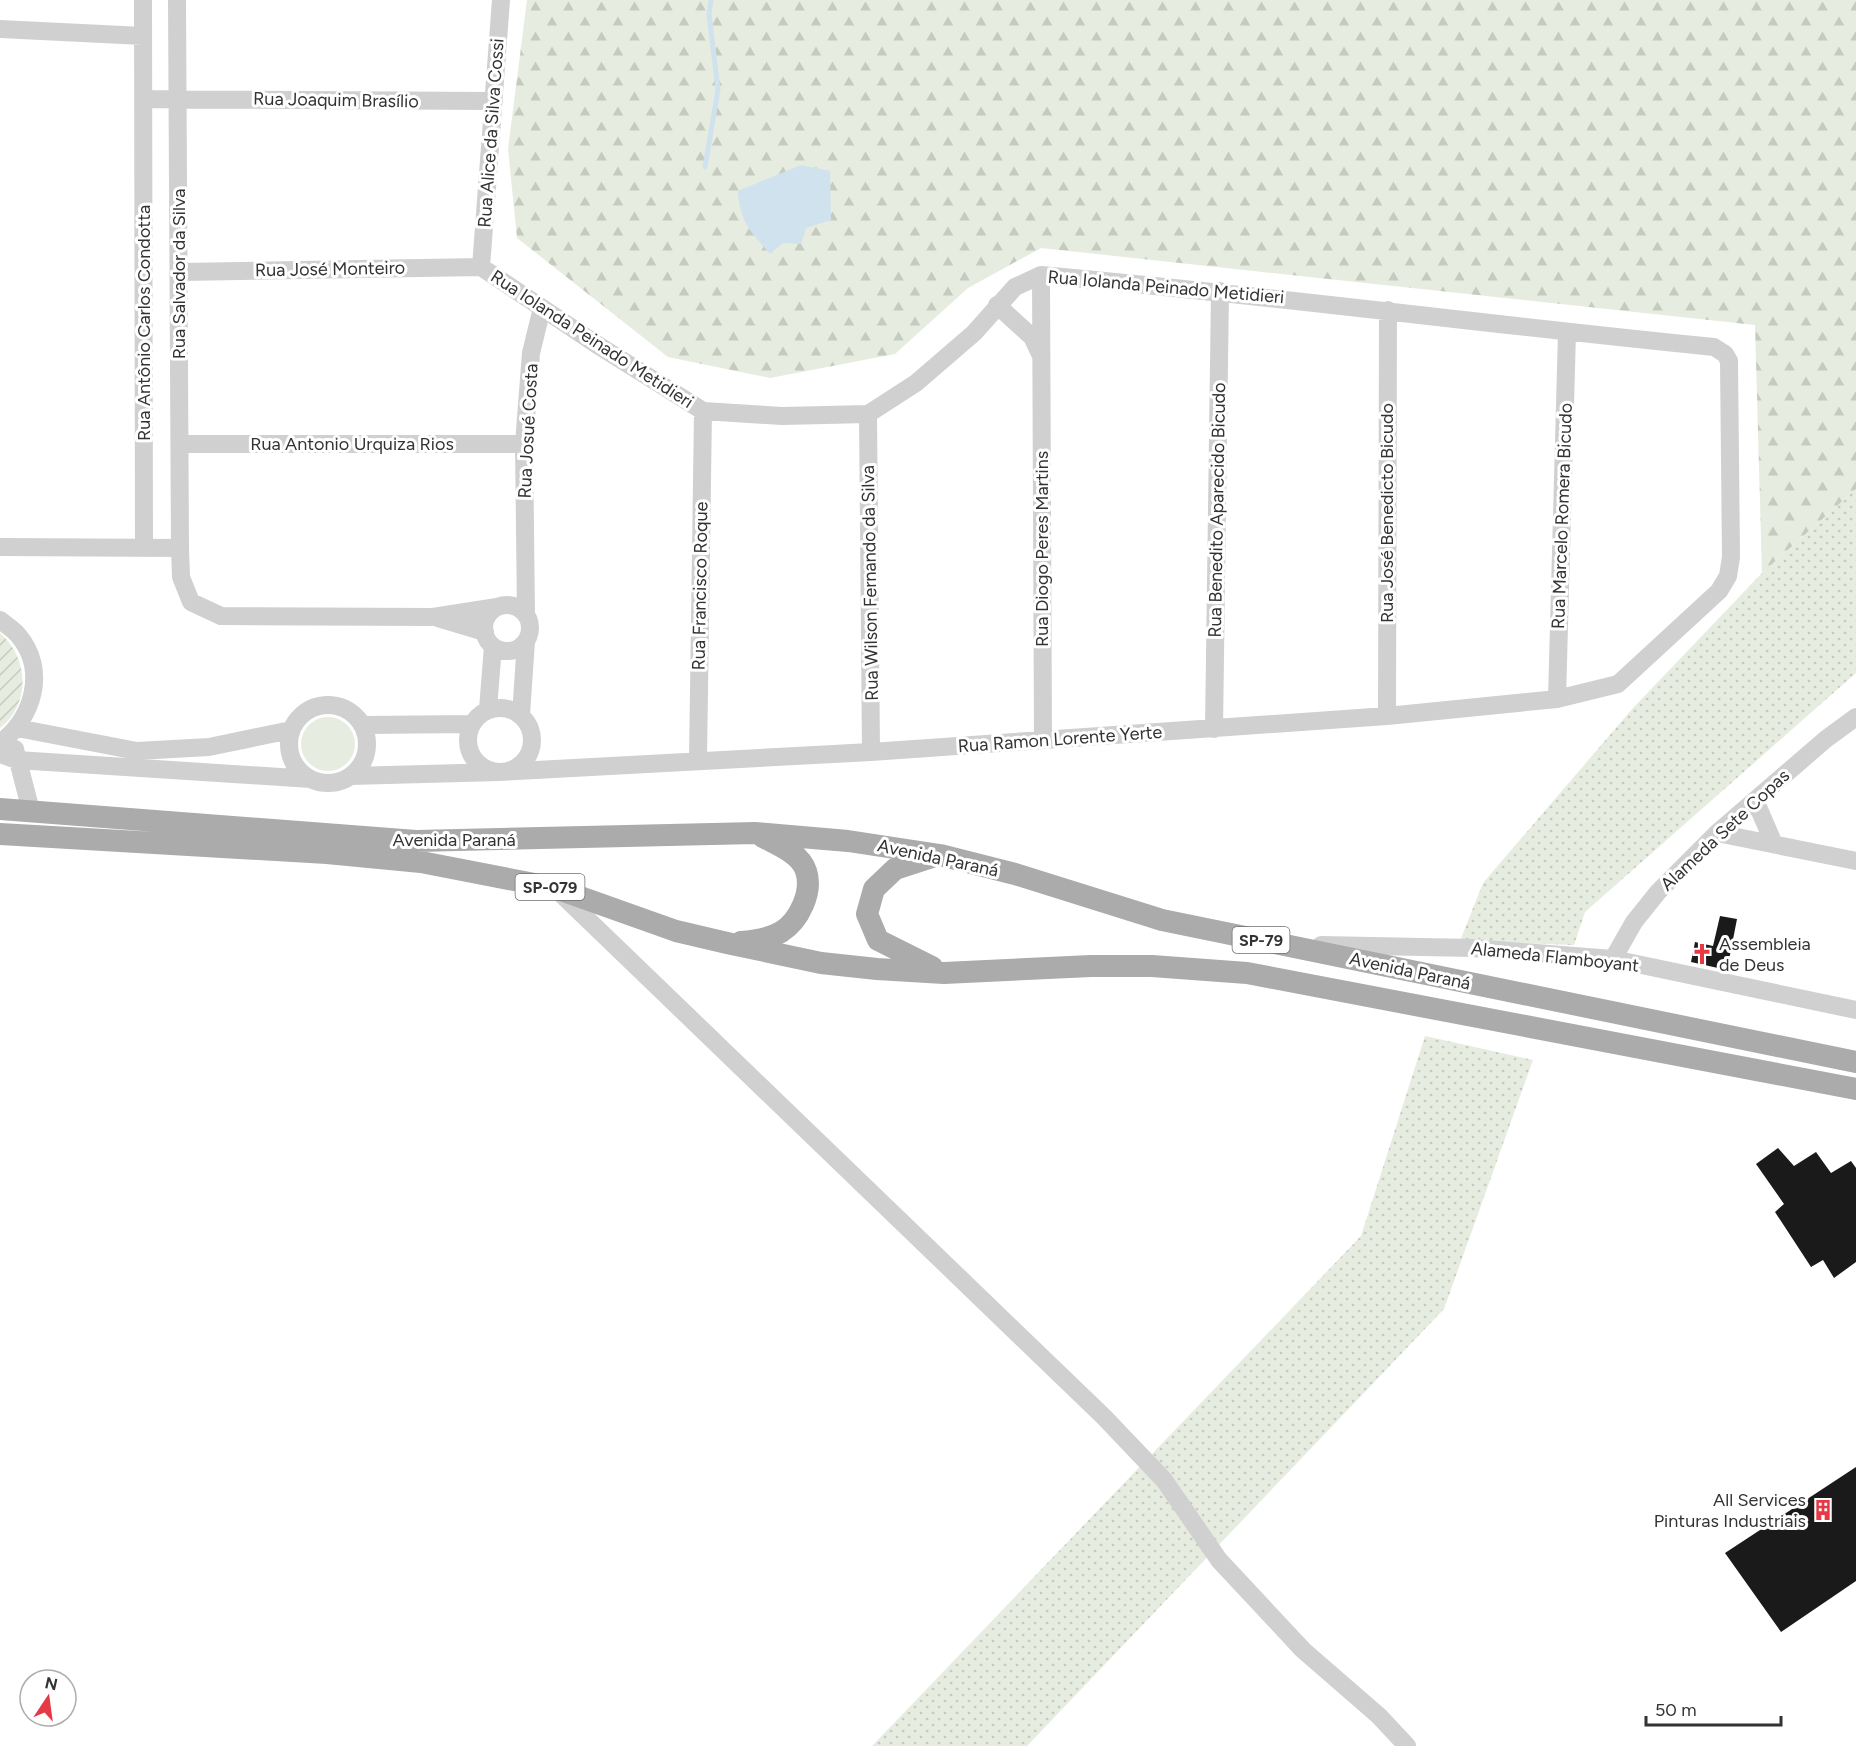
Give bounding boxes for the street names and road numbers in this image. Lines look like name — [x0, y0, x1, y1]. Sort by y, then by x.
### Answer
street label: Rua Alice da Silva Cossi — [473, 38, 509, 228]
street label: Rua Joaquim Brasílio — [253, 88, 419, 112]
street label: Rua Salvador da Silva — [168, 189, 190, 359]
street label: Rua Antônio Carlos Condotta — [133, 205, 155, 441]
street label: Rua José Monteiro — [255, 257, 405, 281]
street label: Rua Iolanda Peinado Metidieri — [486, 265, 698, 413]
street label: Rua Iolanda Peinado Metidieri — [1047, 266, 1285, 308]
street label: Rua Josué Costa — [513, 363, 543, 499]
street label: Rua Benedito Aparecido Bicudo — [1204, 382, 1230, 638]
street label: Rua José Benedicto Bicudo — [1376, 403, 1398, 623]
street label: Rua Marcelo Romera Bicudo — [1547, 403, 1577, 629]
street label: Rua Antonio Urquiza Rios — [250, 433, 454, 455]
street label: Rua Diogo Peres Martins — [1031, 451, 1053, 647]
street label: Rua Wilson Fernando da Silva — [857, 465, 883, 701]
street label: Rua Francisco Roque — [688, 501, 712, 671]
street label: Rua Ramon Lorente Yerte — [957, 721, 1163, 757]
street label: Alameda Sete Copas — [1656, 765, 1794, 895]
street label: Avenida Paraná — [392, 829, 516, 851]
street label: Avenida Paraná — [875, 834, 1001, 882]
road number: SP-079 — [516, 874, 584, 900]
road number: SP-79 — [1232, 927, 1290, 953]
street label: Alameda Flamboyant — [1470, 937, 1640, 977]
street label: Avenida Paraná — [1347, 947, 1473, 995]

